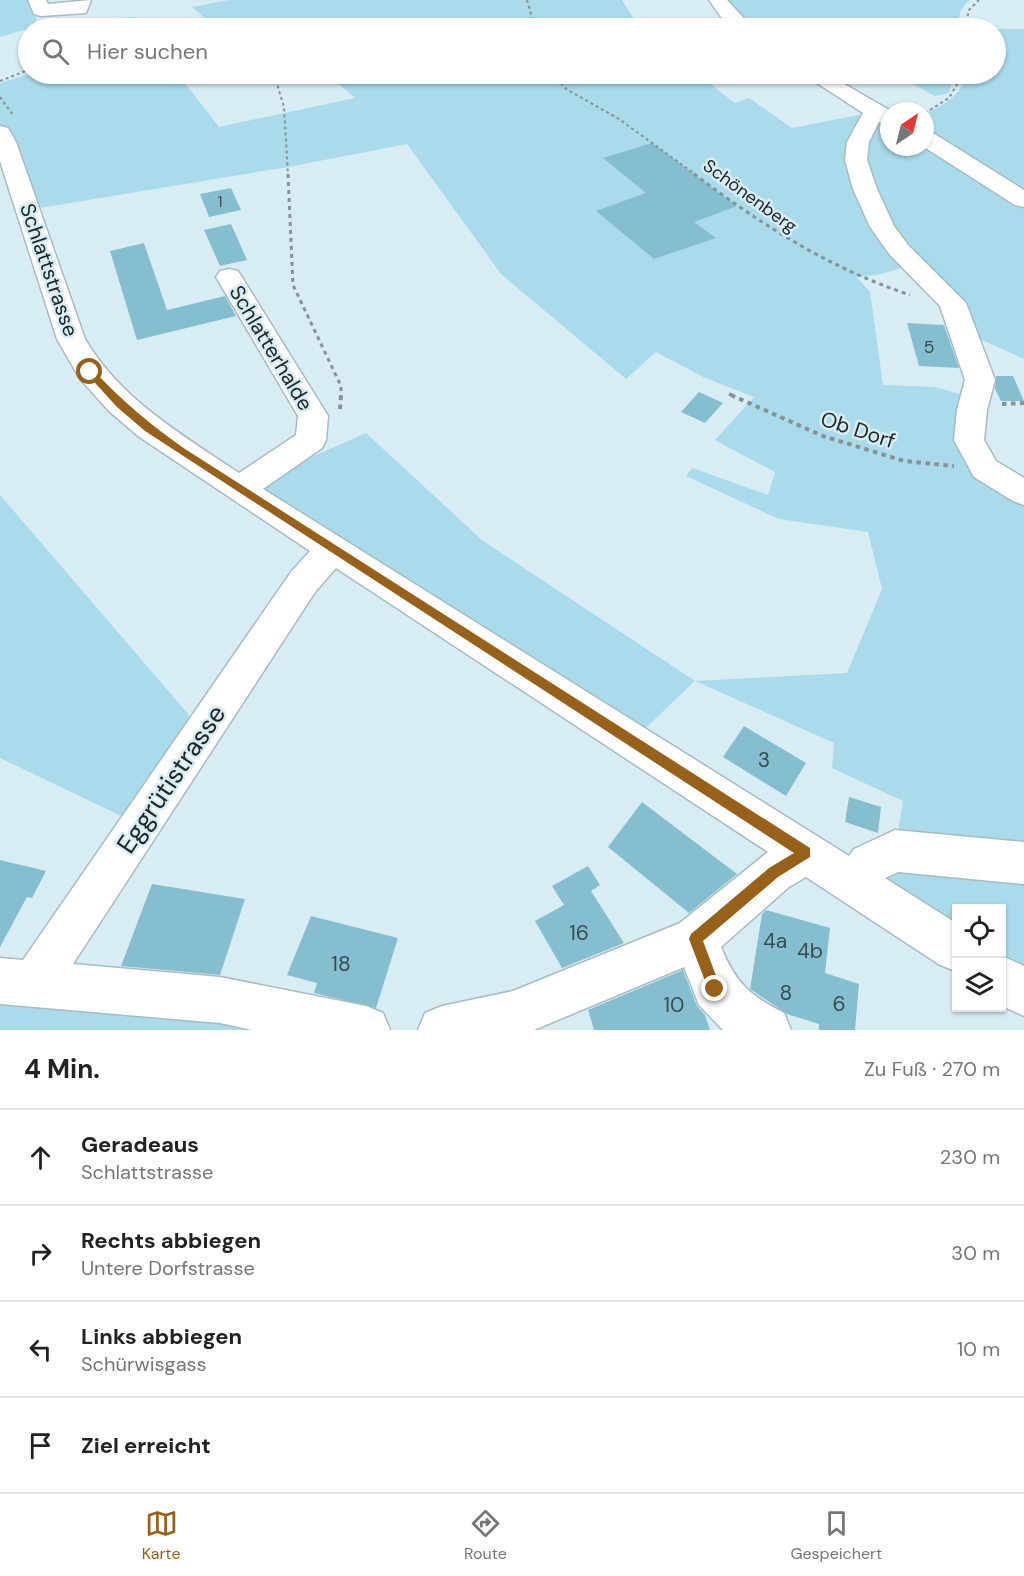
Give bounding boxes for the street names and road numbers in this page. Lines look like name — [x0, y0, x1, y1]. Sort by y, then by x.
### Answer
street label: Schönenberg — [698, 154, 802, 238]
street label: Schlattstrasse — [13, 200, 85, 340]
street label: Schlatterhalde — [223, 280, 319, 416]
street label: Ob Dorf — [817, 405, 899, 455]
street label: Eggrütistrasse — [109, 698, 233, 860]

